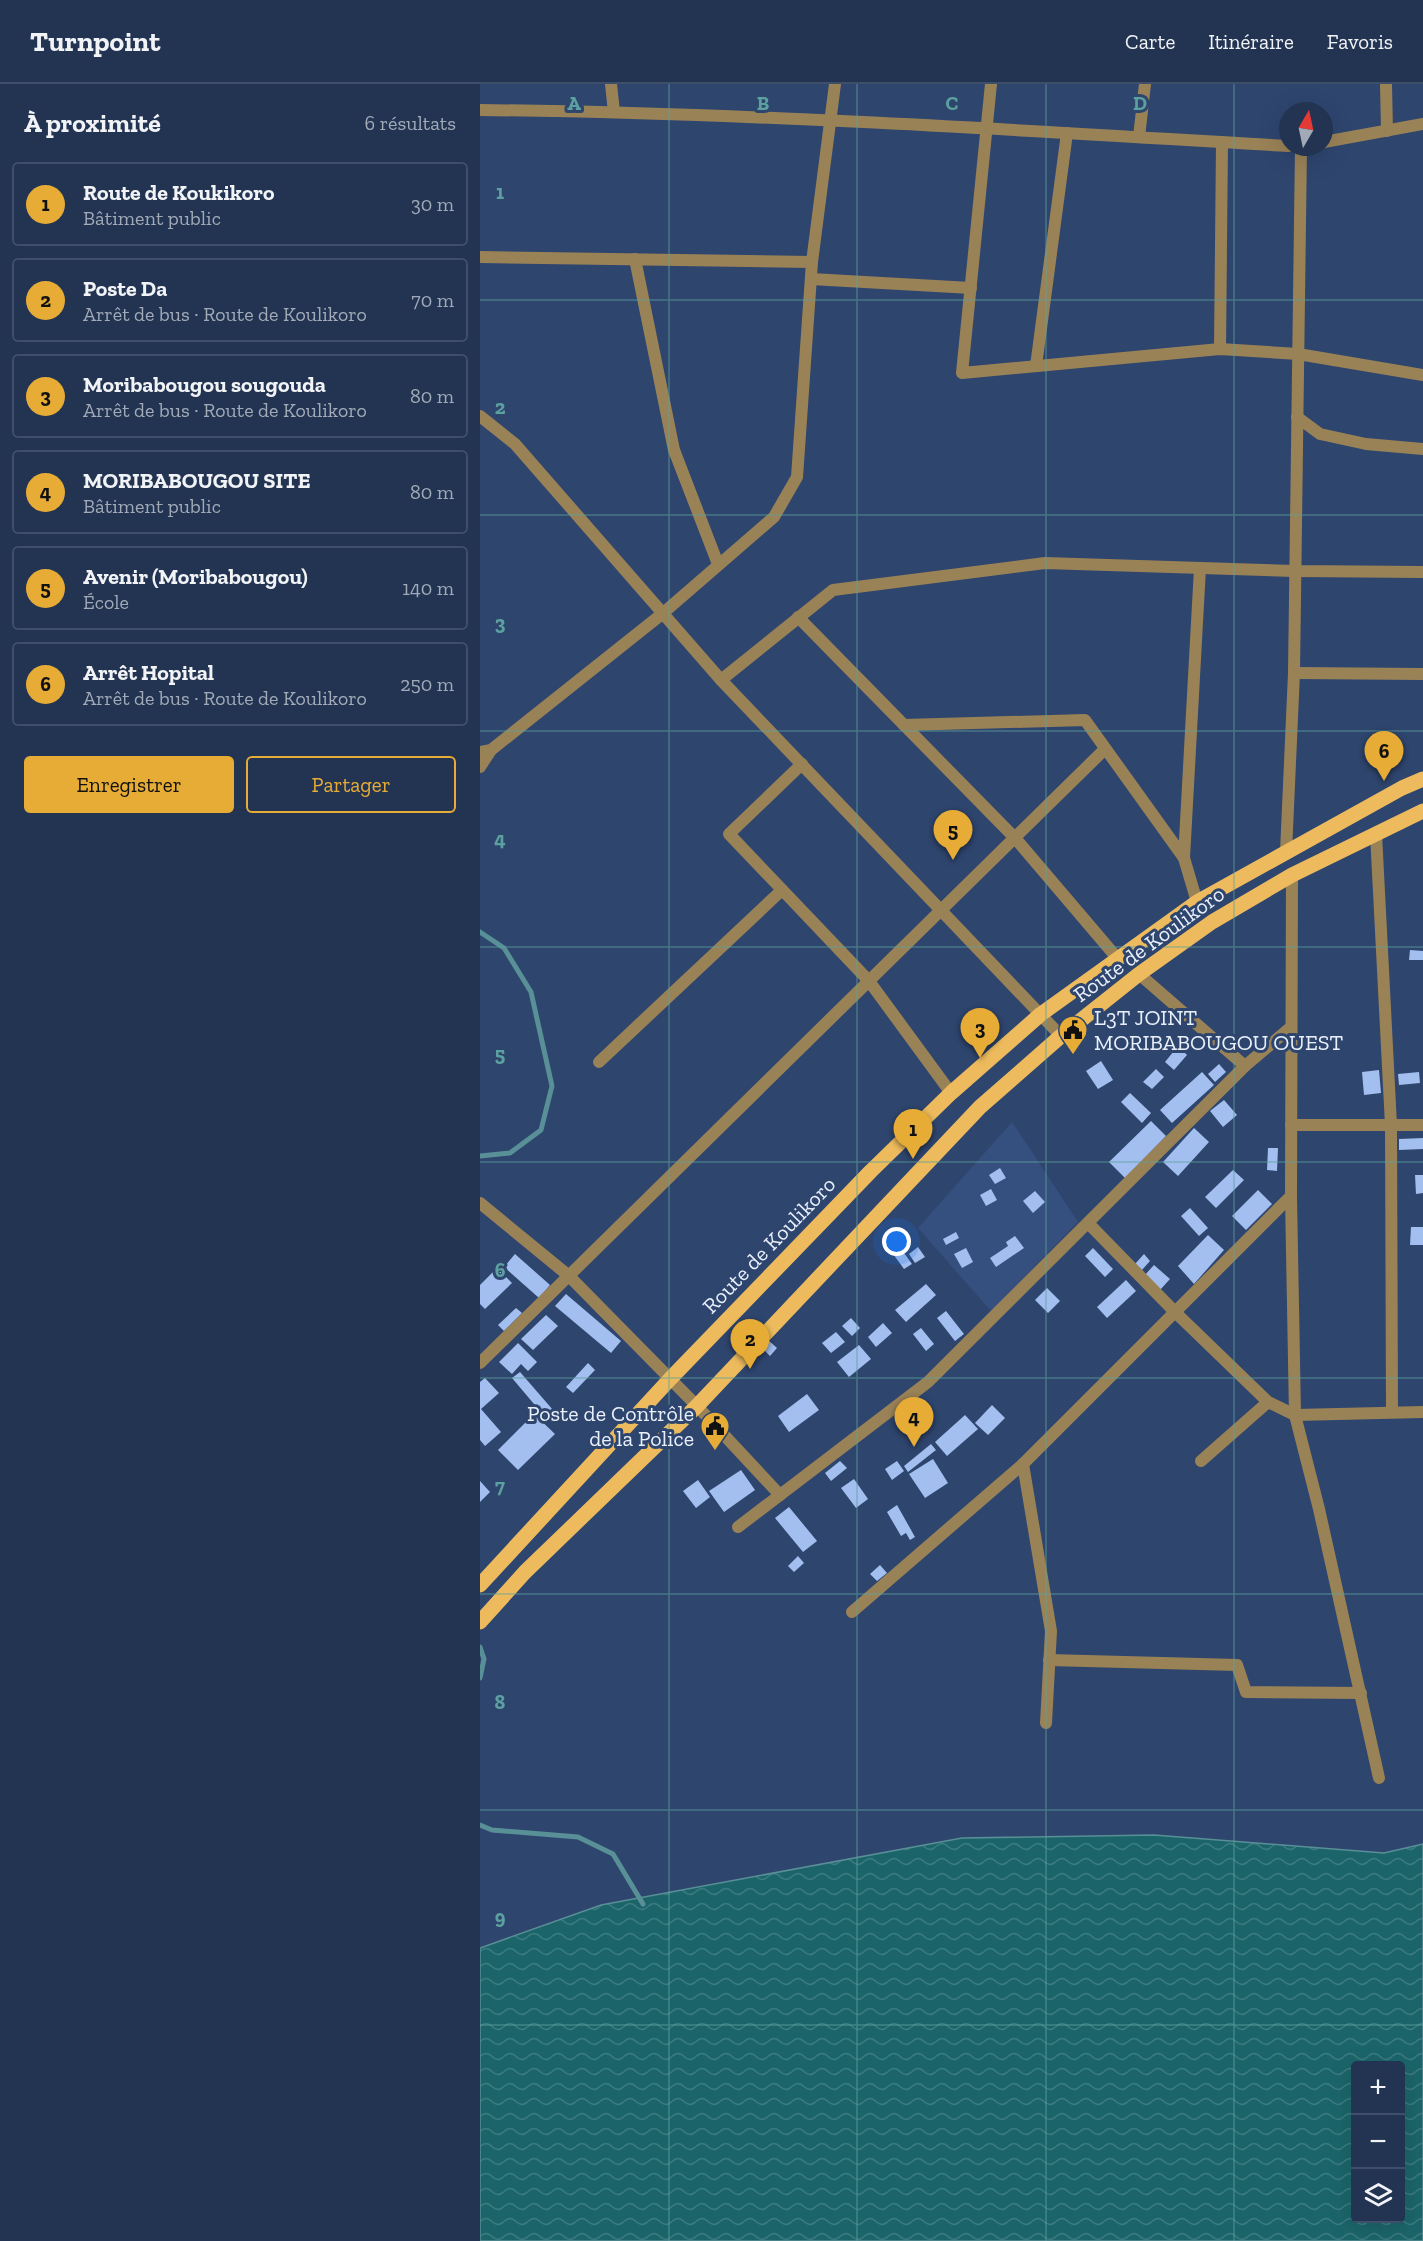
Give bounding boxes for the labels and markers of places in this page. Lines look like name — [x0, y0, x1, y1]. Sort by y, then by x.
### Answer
pin: 6 — [1364, 732, 1404, 781]
pin: 5 — [934, 810, 972, 860]
place label: L3T JOINT MORIBABOUGOU OUEST — [1094, 1004, 1344, 1056]
pin: 3 — [960, 1008, 1000, 1058]
public building icon: L3T JOINT MORIBABOUGOU OUEST — [1057, 1014, 1089, 1056]
pin: 1 — [894, 1110, 932, 1159]
pin: 2 — [730, 1320, 770, 1369]
pin: 4 — [894, 1398, 934, 1447]
place label: Poste de Contrôle de la Police — [527, 1400, 694, 1452]
public building icon: Poste de Contrôle de la Police — [699, 1410, 731, 1452]

